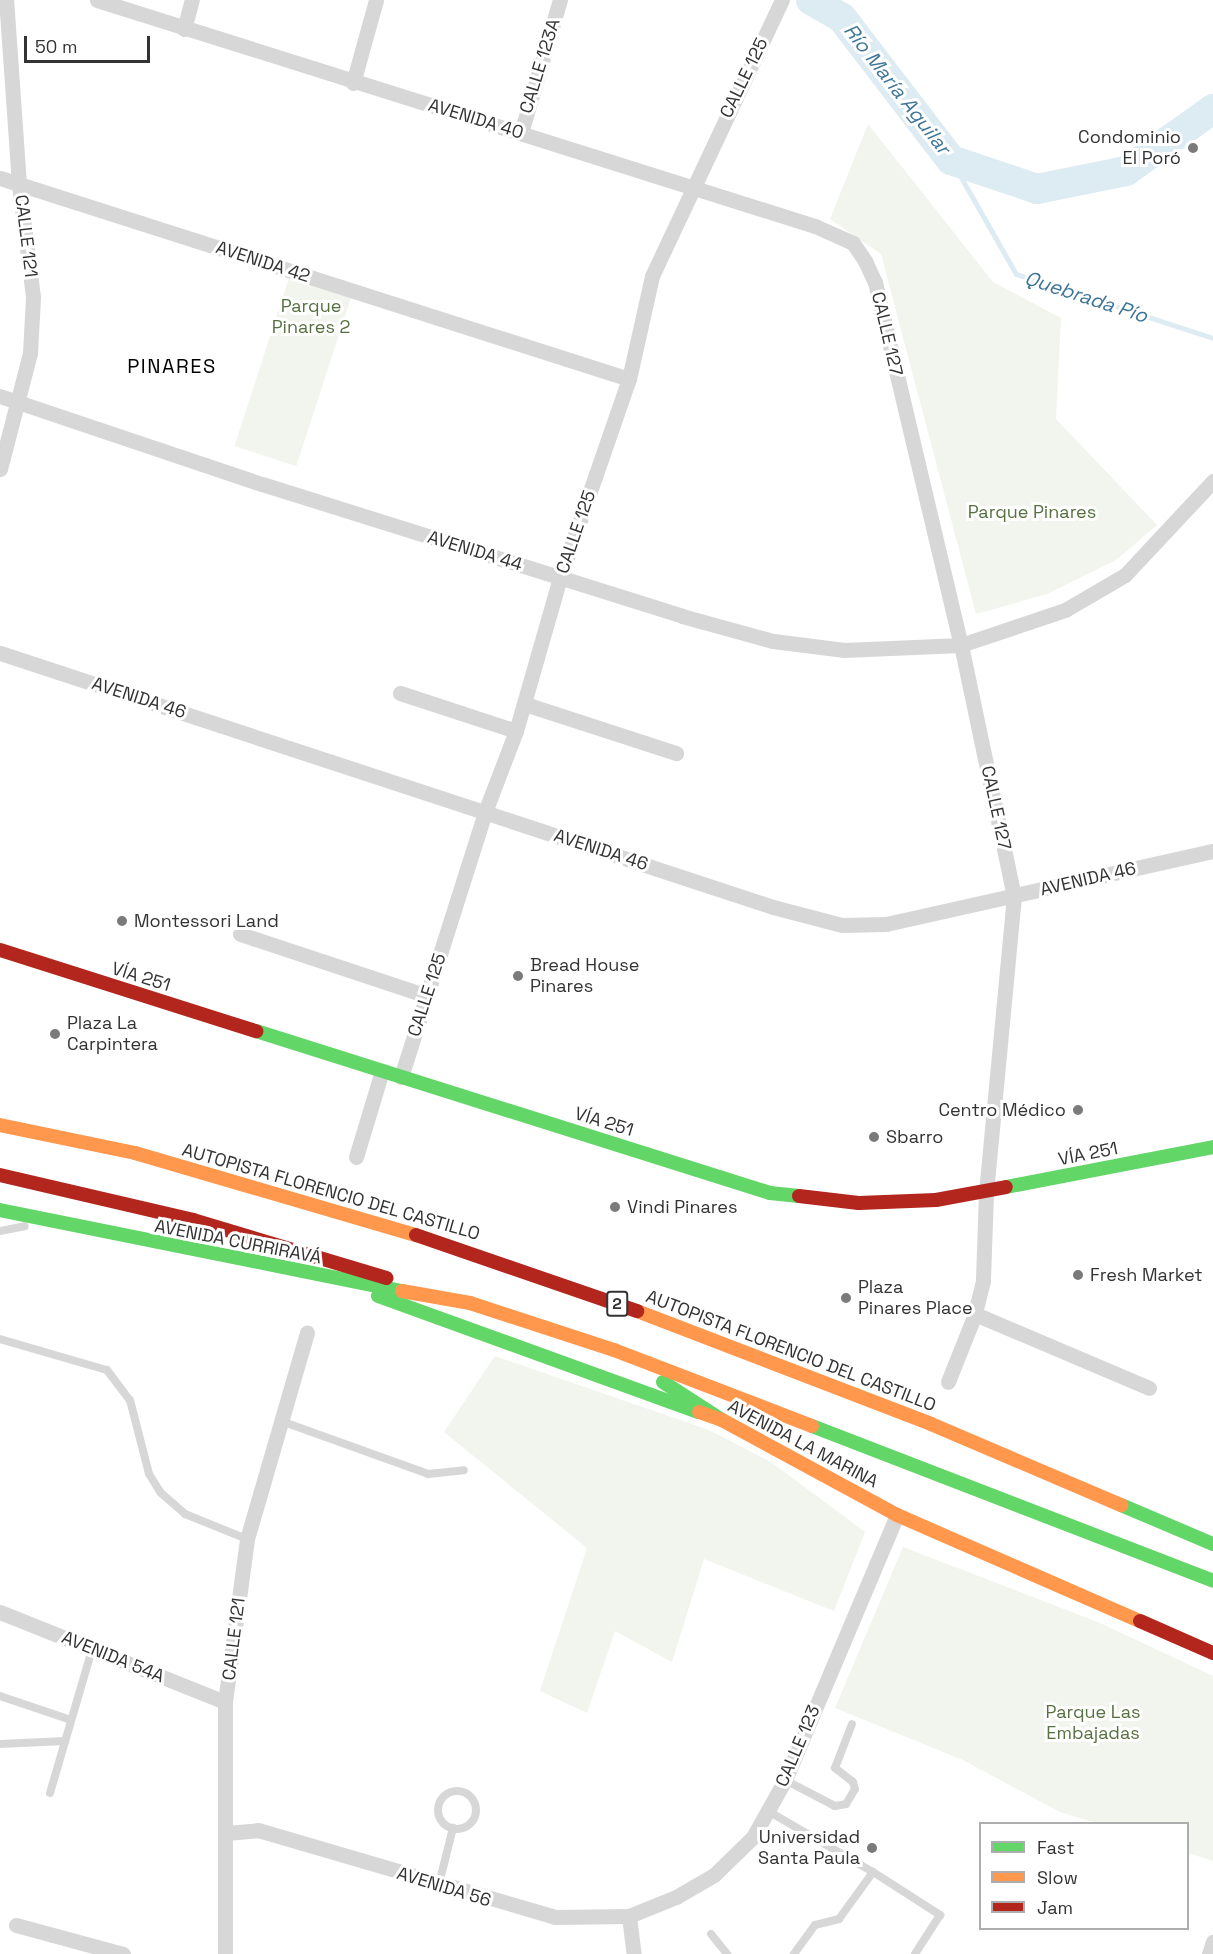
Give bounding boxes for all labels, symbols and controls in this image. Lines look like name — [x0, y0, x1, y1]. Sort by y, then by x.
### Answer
street label: CALLE 123A — [515, 16, 565, 116]
water label: Río María Aguilar — [838, 19, 956, 159]
scale bar — [27, 24, 153, 62]
street label: CALLE 125 — [715, 34, 773, 122]
text: 50 m — [35, 35, 77, 58]
street label: AVENIDA 40 — [426, 94, 526, 144]
place label: Condominio El Poró — [1078, 127, 1181, 170]
marker: Condominio El Poró — [1186, 141, 1200, 155]
street label: CALLE 121 — [10, 193, 42, 279]
street label: AVENIDA 42 — [213, 237, 313, 287]
water label: Quebrada Pío — [1022, 266, 1150, 328]
street label: CALLE 127 — [867, 290, 907, 378]
park label: Parque Pinares 2 — [272, 296, 350, 338]
district label: PINARES — [127, 354, 217, 378]
street label: CALLE 125 — [552, 488, 600, 576]
park label: Parque Pinares — [968, 501, 1096, 523]
street label: AVENIDA 44 — [425, 526, 525, 576]
street label: AVENIDA 46 — [89, 673, 189, 723]
street label: CALLE 127 — [977, 764, 1015, 852]
street label: AVENIDA 46 — [551, 825, 651, 875]
street label: AVENIDA 46 — [1038, 857, 1138, 901]
place label: Montessori Land — [134, 910, 279, 932]
marker: Montessori Land — [115, 914, 129, 928]
street label: CALLE 125 — [403, 951, 451, 1039]
place label: Bread House Pinares — [530, 955, 639, 998]
street label: VÍA 251 — [109, 958, 173, 996]
marker: Bread House Pinares — [511, 969, 525, 983]
place label: Plaza La Carpintera — [67, 1013, 158, 1056]
marker: Plaza La Carpintera — [48, 1027, 62, 1041]
place label: Centro Médico — [938, 1099, 1066, 1121]
street label: VÍA 251 — [572, 1103, 636, 1141]
marker: Centro Médico — [1071, 1103, 1085, 1117]
place label: Sbarro — [886, 1126, 943, 1148]
marker: Sbarro — [867, 1130, 881, 1144]
street label: VÍA 251 — [1056, 1138, 1120, 1170]
street label: AUTOPISTA FLORENCIO DEL CASTILLO — [179, 1139, 483, 1245]
place label: Vindi Pinares — [627, 1196, 737, 1218]
marker: Vindi Pinares — [608, 1200, 622, 1214]
street label: AVENIDA CURRIRAVÁ — [153, 1215, 323, 1269]
place label: Fresh Market — [1090, 1264, 1202, 1286]
marker: Fresh Market — [1071, 1268, 1085, 1282]
place label: Plaza Pinares Place — [858, 1277, 973, 1320]
street label: AUTOPISTA FLORENCIO DEL CASTILLO — [643, 1285, 939, 1417]
road number: 2 — [605, 1291, 629, 1317]
marker: Plaza Pinares Place — [839, 1291, 853, 1305]
street label: AVENIDA LA MARINA — [724, 1395, 882, 1493]
street label: CALLE 121 — [218, 1596, 250, 1682]
street label: AVENIDA 54A — [58, 1627, 168, 1687]
street label: CALLE 123 — [771, 1702, 825, 1790]
park label: Parque Las Embajadas — [1046, 1702, 1140, 1744]
legend — [979, 1822, 1189, 1930]
place label: Universidad Santa Paula — [758, 1827, 860, 1870]
text: Fast — [1037, 1836, 1074, 1859]
marker: Universidad Santa Paula — [865, 1841, 879, 1855]
street label: AVENIDA 56 — [394, 1862, 494, 1912]
text: Slow — [1037, 1866, 1078, 1889]
text: Jam — [1037, 1896, 1073, 1919]

